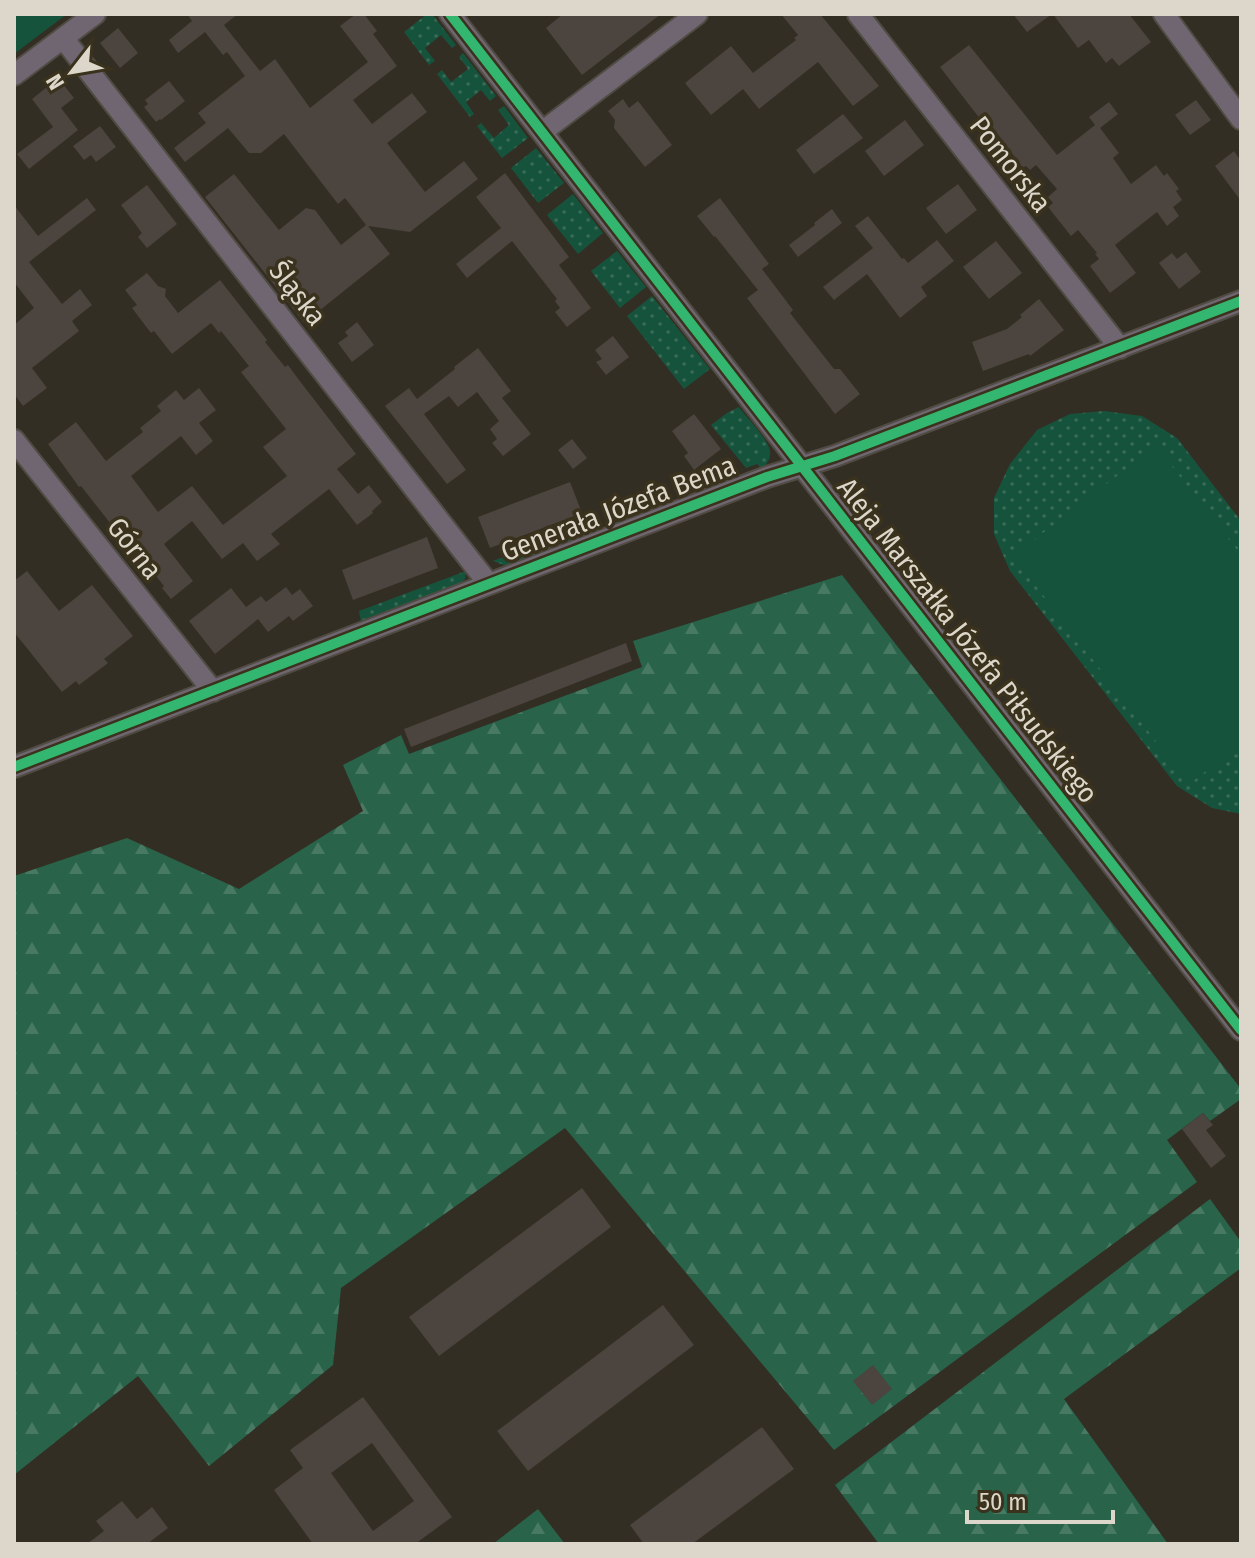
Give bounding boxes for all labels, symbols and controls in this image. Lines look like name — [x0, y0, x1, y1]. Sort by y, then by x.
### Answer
north arrow — [32, 32, 112, 112]
text: N — [40, 69, 70, 95]
street label: Pomorska — [963, 110, 1058, 219]
street label: Śląska — [262, 254, 333, 332]
street label: Generała Józefa Bema — [496, 449, 740, 568]
street label: Aleja Marszałka Józefa Piłsudskiego — [830, 471, 1105, 809]
street label: Górna — [100, 511, 169, 586]
scale bar — [967, 1474, 1113, 1524]
text: 50 m — [979, 1488, 1027, 1516]

